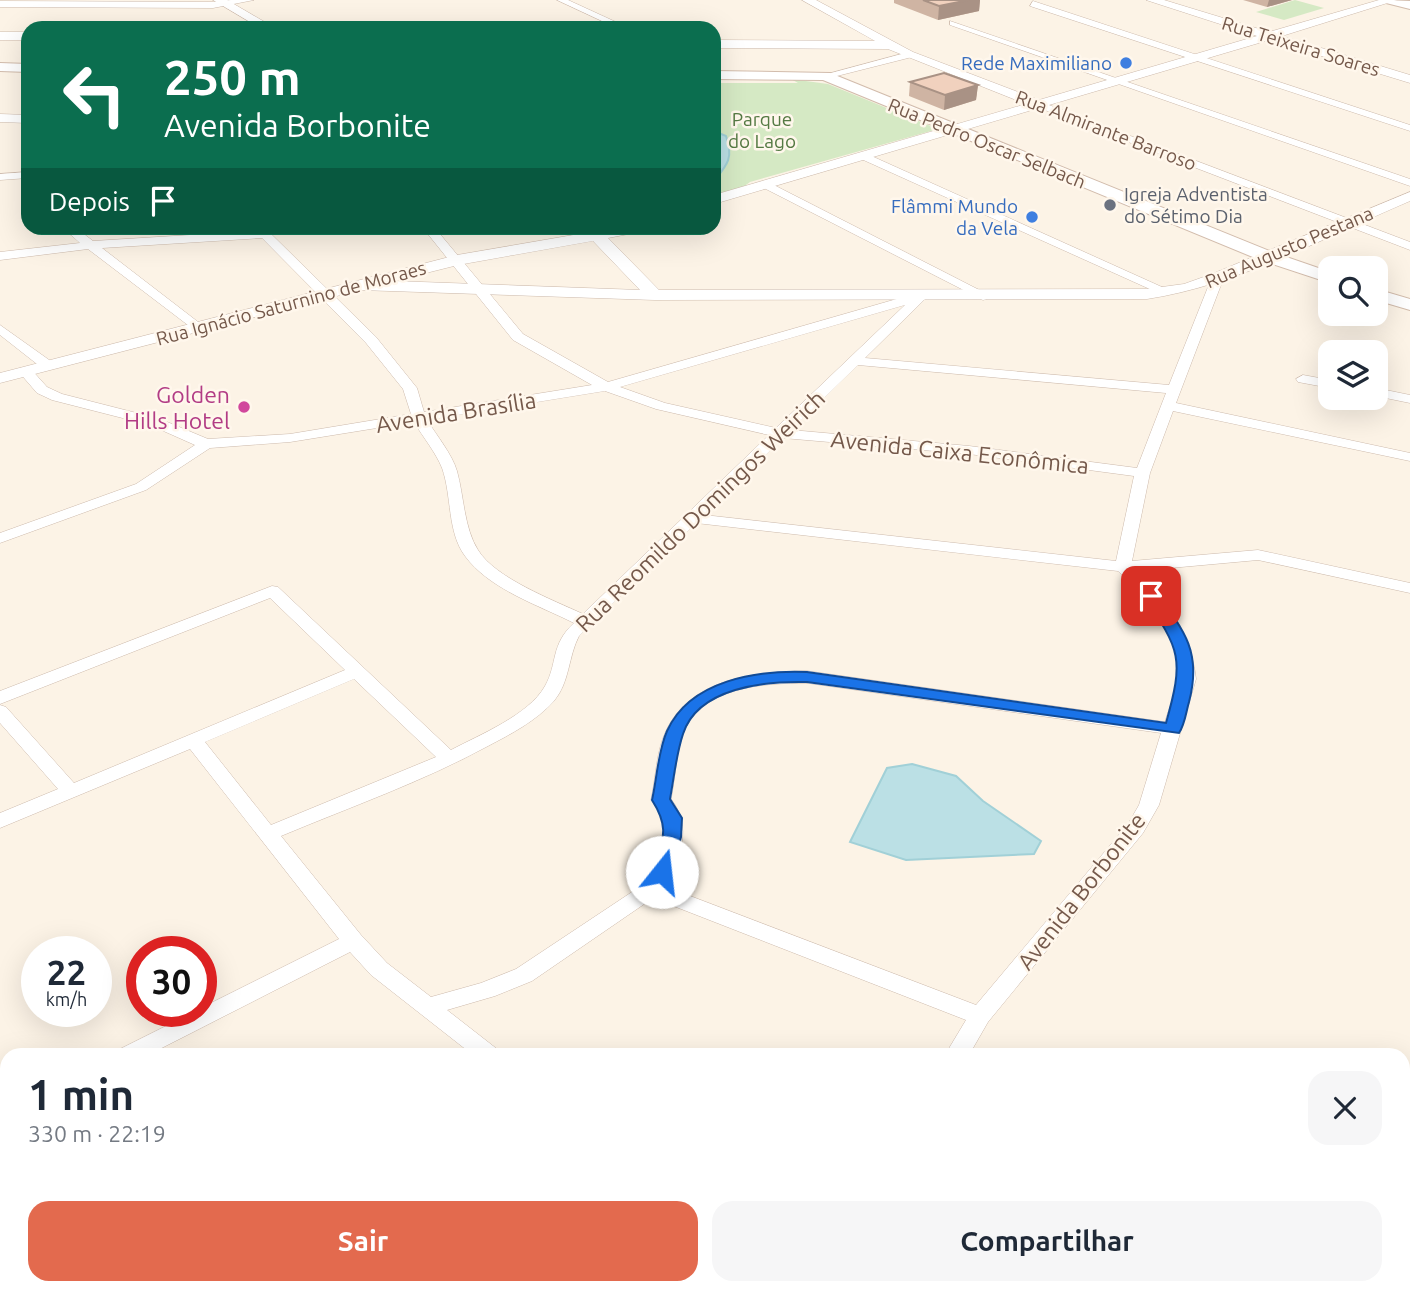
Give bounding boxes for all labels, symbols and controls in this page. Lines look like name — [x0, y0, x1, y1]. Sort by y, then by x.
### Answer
street label: Rua Teixeira Soares — [1219, 11, 1383, 81]
icon: left — [49, 49, 140, 140]
text: 250 m — [164, 49, 301, 104]
place label: Rede Maximiliano — [961, 52, 1112, 74]
marker: Rede Maximiliano — [1118, 55, 1134, 71]
street label: Rua Almirante Barroso — [1012, 85, 1200, 175]
street label: Rua Pedro Oscar Selbach — [885, 93, 1089, 193]
text: Avenida Borbonite — [164, 107, 431, 143]
park label: Parque do Lago — [728, 108, 796, 152]
icon: arrive — [144, 182, 182, 220]
place label: Igreja Adventista do Sétimo Dia — [1124, 183, 1268, 227]
text: Depois — [49, 187, 130, 216]
place label: Flâmmi Mundo da Vela — [891, 195, 1018, 239]
marker: Igreja Adventista do Sétimo Dia — [1102, 197, 1118, 213]
street label: Rua Augusto Pestana — [1202, 202, 1376, 292]
marker: Flâmmi Mundo da Vela — [1024, 209, 1040, 225]
street label: Rua Ignácio Saturnino de Moraes — [154, 256, 428, 350]
map controls — [1318, 256, 1388, 410]
button: search — [1318, 256, 1388, 326]
button: layers — [1318, 340, 1388, 410]
place label: Golden Hills Hotel — [124, 382, 230, 433]
street label: Rua Reomildo Domingos Weirich — [570, 385, 830, 637]
street label: Avenida Brasília — [374, 387, 538, 437]
marker: Golden Hills Hotel — [236, 399, 252, 415]
street label: Avenida Caixa Econômica — [830, 426, 1090, 478]
pin — [1121, 566, 1181, 626]
icon: arrive — [1132, 577, 1170, 615]
street label: Avenida Borbonite — [1012, 808, 1150, 974]
position arrow — [625, 835, 699, 909]
speed limit sign: 30 — [126, 936, 217, 1027]
text: 22 — [47, 952, 86, 992]
text: km/h — [46, 989, 87, 1009]
text: 1 min — [28, 1071, 134, 1118]
button: close — [1308, 1071, 1382, 1145]
text: 330 m · 22:19 — [28, 1121, 166, 1146]
button: Sair — [28, 1201, 698, 1281]
button: Compartilhar — [712, 1201, 1382, 1281]

